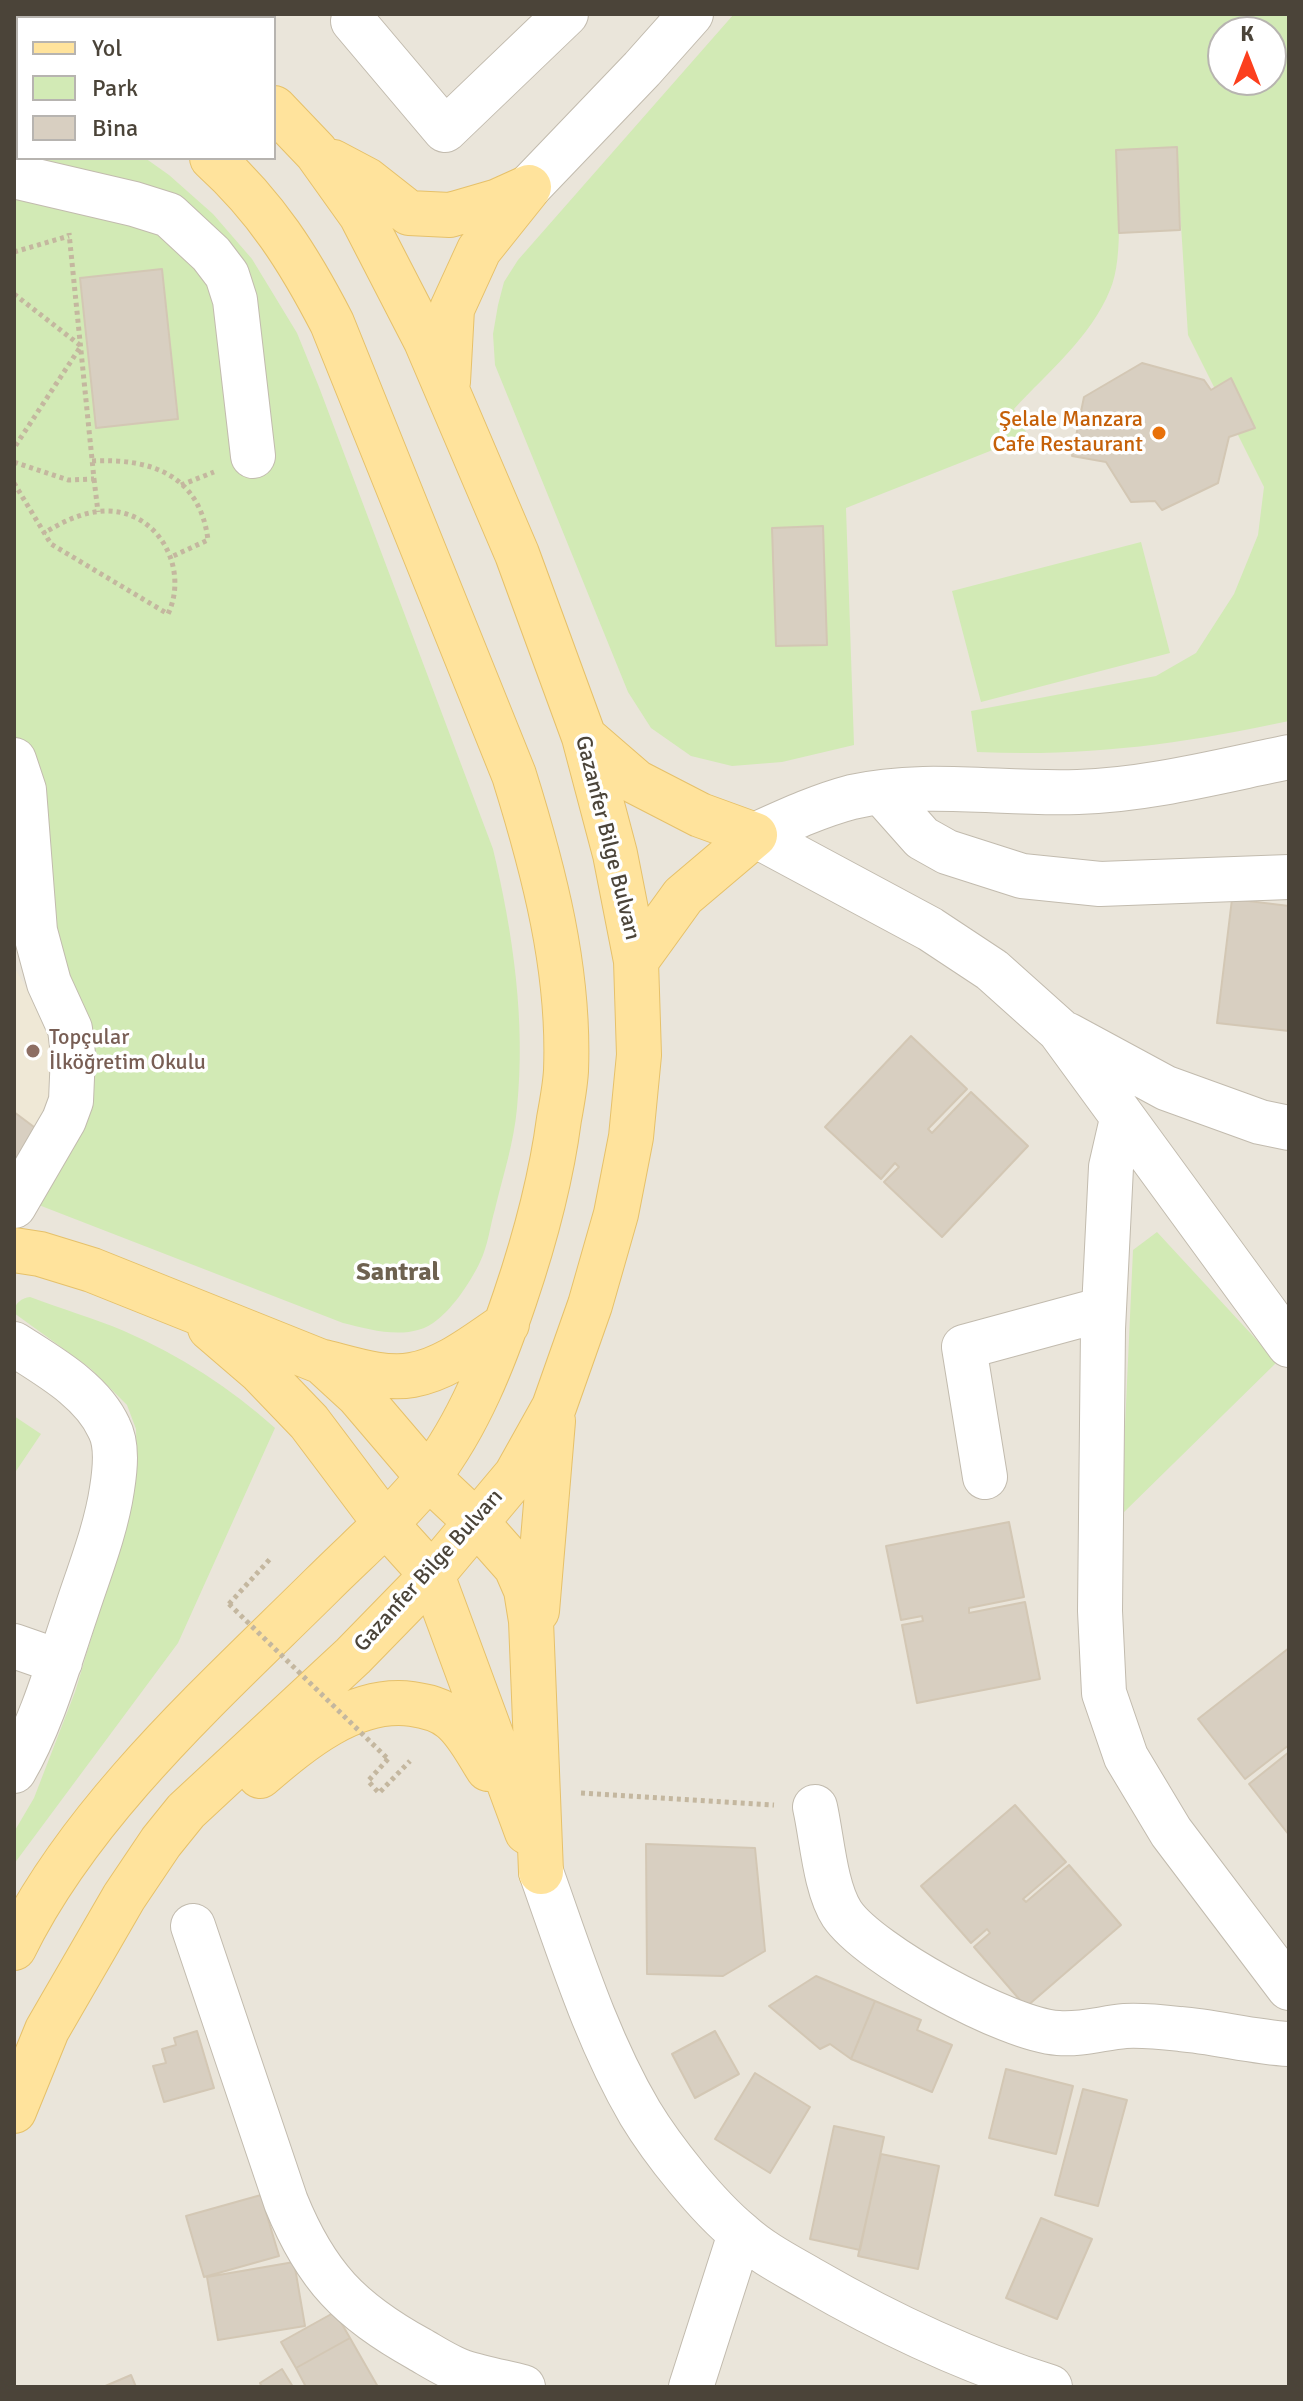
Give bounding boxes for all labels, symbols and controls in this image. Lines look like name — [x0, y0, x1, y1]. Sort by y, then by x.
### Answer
legend — [16, 16, 276, 160]
north arrow — [1207, 16, 1287, 96]
text: K — [1240, 20, 1254, 47]
text: Yol — [92, 33, 122, 63]
text: Park — [92, 73, 138, 103]
text: Bina — [92, 113, 138, 143]
place label: Şelale Manzara Cafe Restaurant — [992, 407, 1143, 458]
marker: Şelale Manzara Cafe Restaurant — [1150, 424, 1168, 442]
street label: Gazanfer Bilge Bulvarı — [569, 733, 645, 943]
place label: Topçular İlköğretim Okulu — [49, 1025, 206, 1076]
marker: Topçular İlköğretim Okulu — [24, 1042, 42, 1060]
district label: Santral — [356, 1257, 440, 1289]
street label: Gazanfer Bilge Bulvarı — [349, 1484, 509, 1658]

